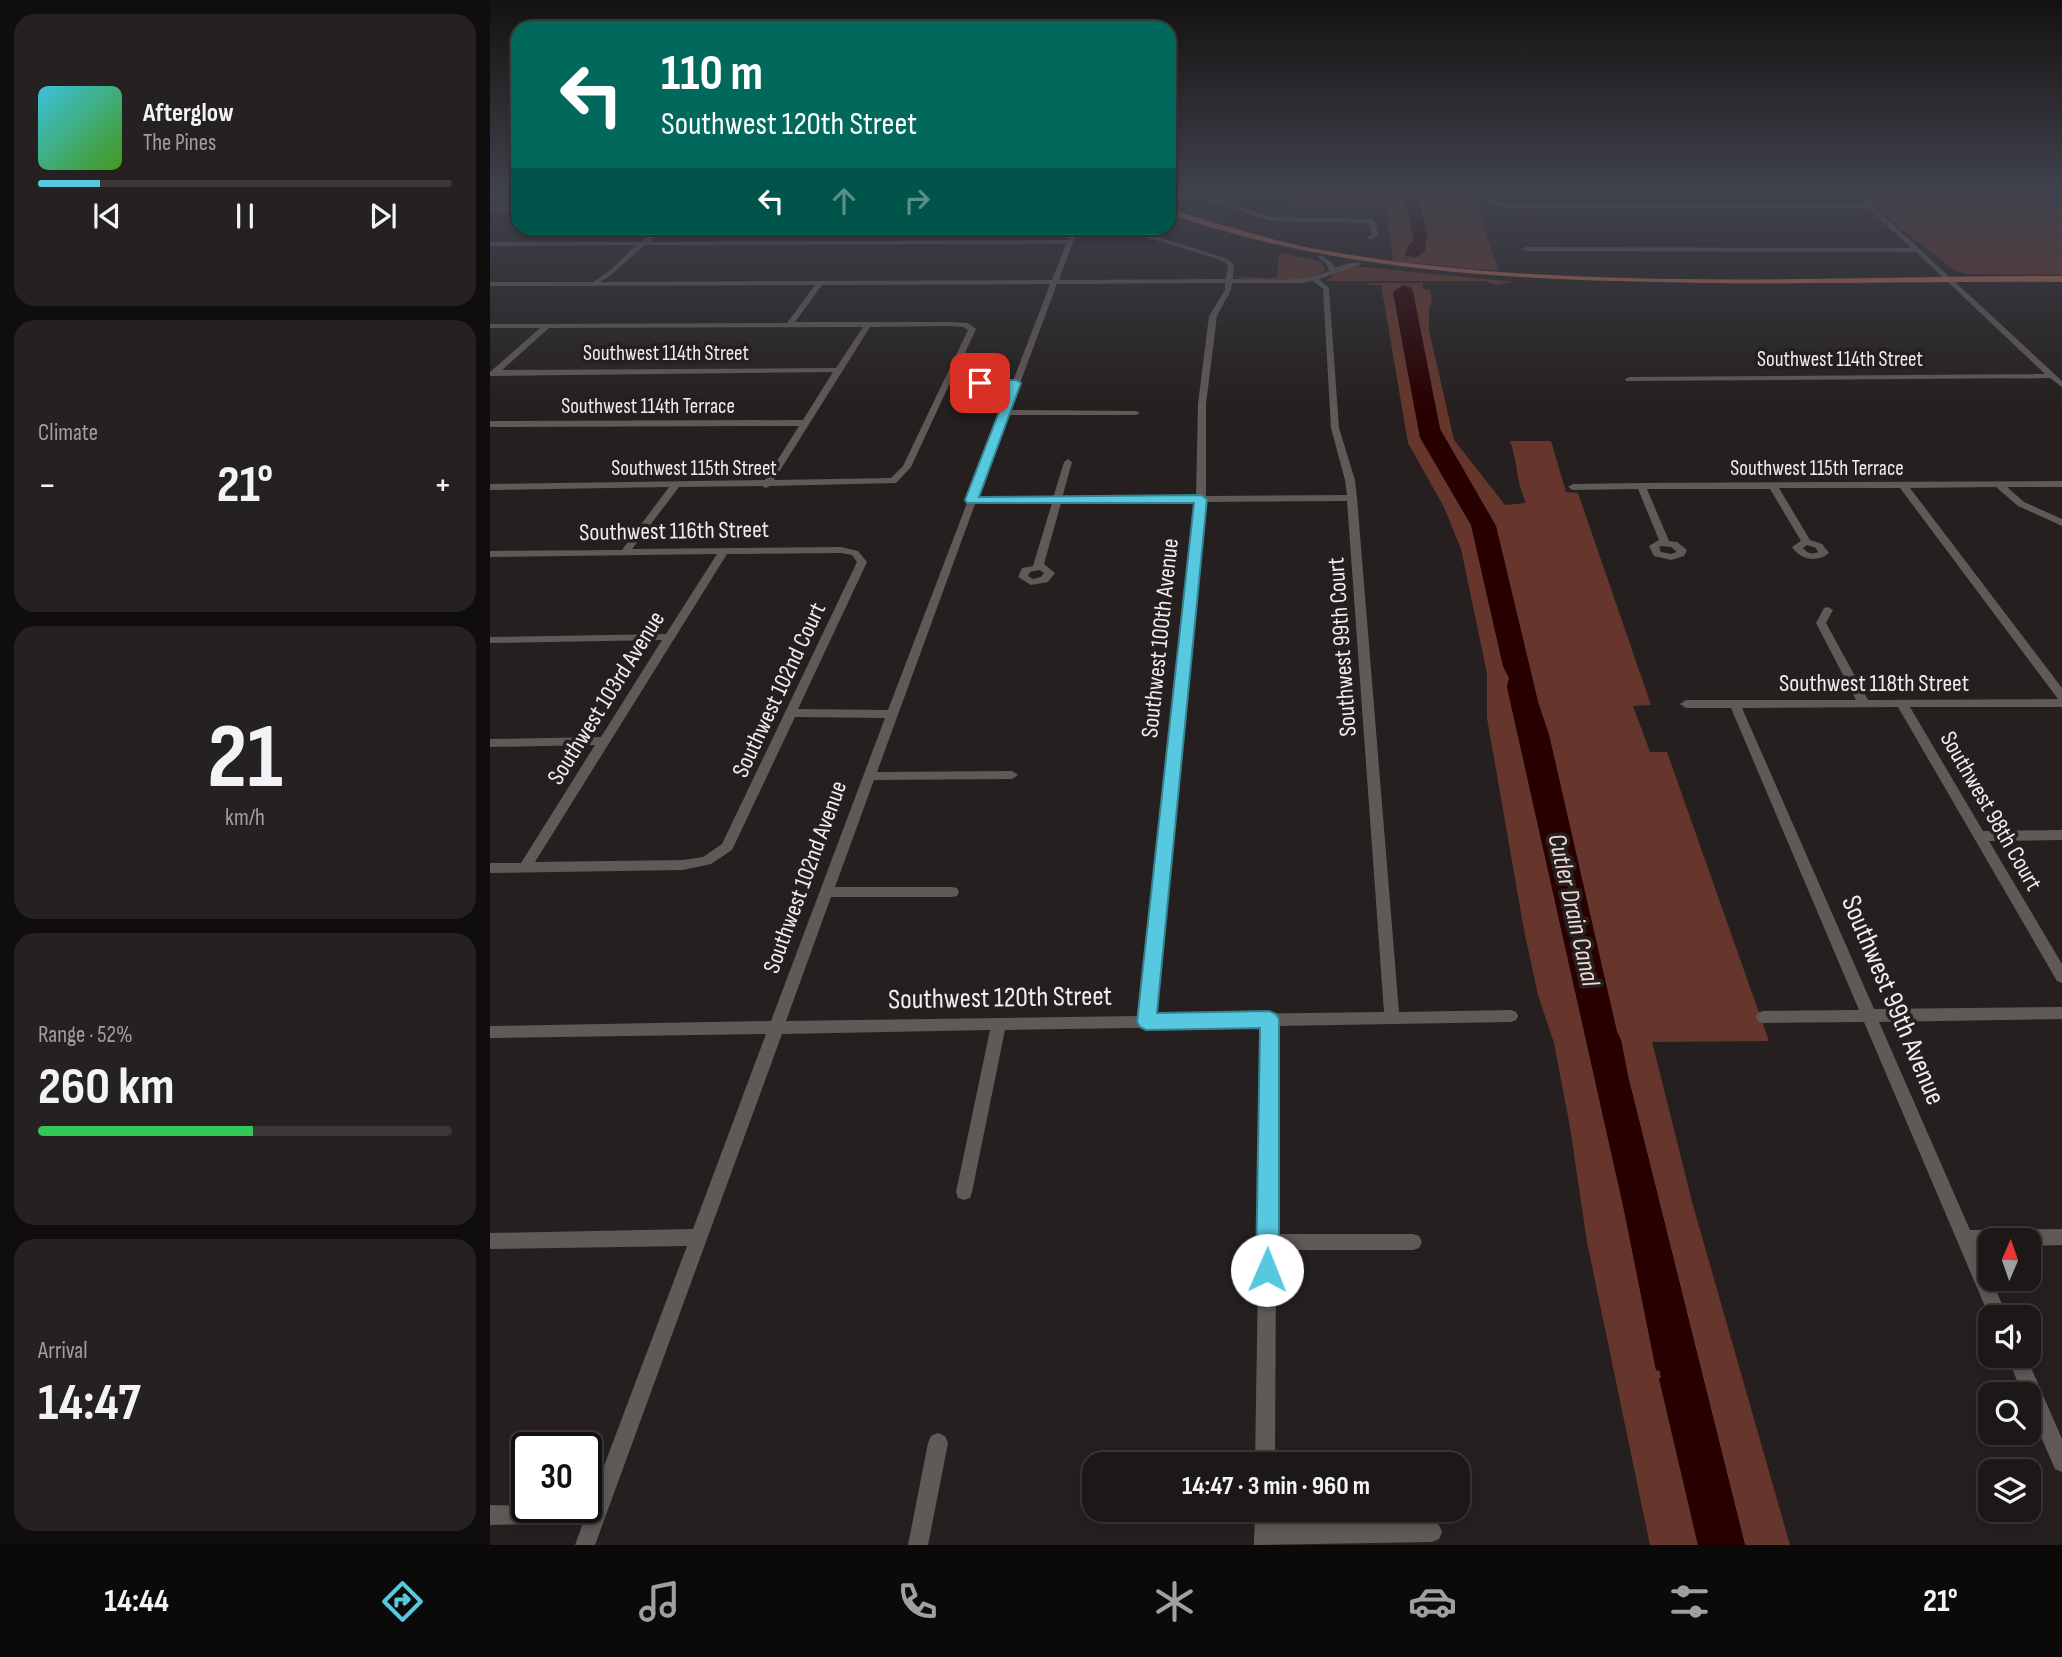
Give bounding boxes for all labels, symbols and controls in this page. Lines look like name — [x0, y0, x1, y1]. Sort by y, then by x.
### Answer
text: 110 m — [661, 45, 763, 104]
icon: left — [546, 49, 637, 140]
text: Afterglow — [143, 98, 234, 129]
text: Southwest 120th Street — [661, 105, 917, 144]
text: The Pines — [143, 129, 216, 157]
icon: left — [752, 182, 790, 220]
icon: ahead — [825, 182, 863, 220]
icon: right — [898, 182, 936, 220]
icon: previous — [88, 197, 126, 235]
icon: pause — [226, 197, 264, 235]
icon: next — [364, 197, 402, 235]
street label: Southwest 114th Street — [583, 341, 749, 366]
street label: Southwest 114th Street — [1757, 347, 1923, 372]
pin — [950, 353, 1010, 413]
icon: arrive — [961, 364, 999, 402]
street label: Southwest 114th Terrace — [561, 394, 735, 419]
text: Climate — [38, 419, 98, 447]
text: 21° — [217, 454, 273, 517]
street label: Southwest 115th Street — [611, 456, 777, 481]
street label: Southwest 115th Terrace — [1730, 456, 1904, 481]
text: − — [38, 463, 57, 508]
text: + — [433, 463, 452, 508]
street label: Southwest 116th Street — [579, 515, 769, 547]
street label: Southwest 100th Avenue — [1135, 537, 1185, 739]
street label: Southwest 99th Court — [1321, 557, 1363, 737]
street label: Southwest 102nd Court — [726, 598, 832, 782]
street label: Southwest 103rd Avenue — [541, 606, 671, 790]
street label: Southwest 118th Street — [1779, 669, 1969, 698]
text: 21 — [207, 704, 283, 813]
street label: Southwest 98th Court — [1934, 726, 2048, 896]
street label: Southwest 102nd Avenue — [757, 777, 853, 977]
text: km/h — [225, 804, 265, 832]
water label: Cutler Drain Canal — [1540, 831, 1606, 990]
street label: Southwest 99th Avenue — [1834, 890, 1952, 1110]
street label: Southwest 120th Street — [888, 980, 1112, 1016]
text: Range · 52% — [38, 1021, 133, 1049]
text: 260 km — [38, 1056, 175, 1119]
north arrow — [1978, 1228, 2040, 1292]
map controls — [1978, 1228, 2041, 1522]
position arrow — [1230, 1233, 1304, 1307]
button: sound — [1978, 1305, 2041, 1368]
text: Arrival — [38, 1337, 87, 1365]
text: 14:47 — [38, 1372, 141, 1435]
button: search — [1978, 1382, 2041, 1445]
speed limit sign: 30 — [511, 1432, 602, 1523]
button: layers — [1978, 1459, 2041, 1522]
text: 14:47 · 3 min · 960 m — [1182, 1471, 1370, 1502]
icon: directions — [378, 1577, 427, 1626]
icon: music — [635, 1577, 684, 1626]
icon: phone — [893, 1577, 942, 1626]
icon: climate — [1150, 1577, 1199, 1626]
icon: car — [1408, 1577, 1457, 1626]
icon: filters — [1665, 1577, 1714, 1626]
text: 14:44 — [104, 1582, 169, 1621]
text: 21° — [1923, 1582, 1958, 1621]

